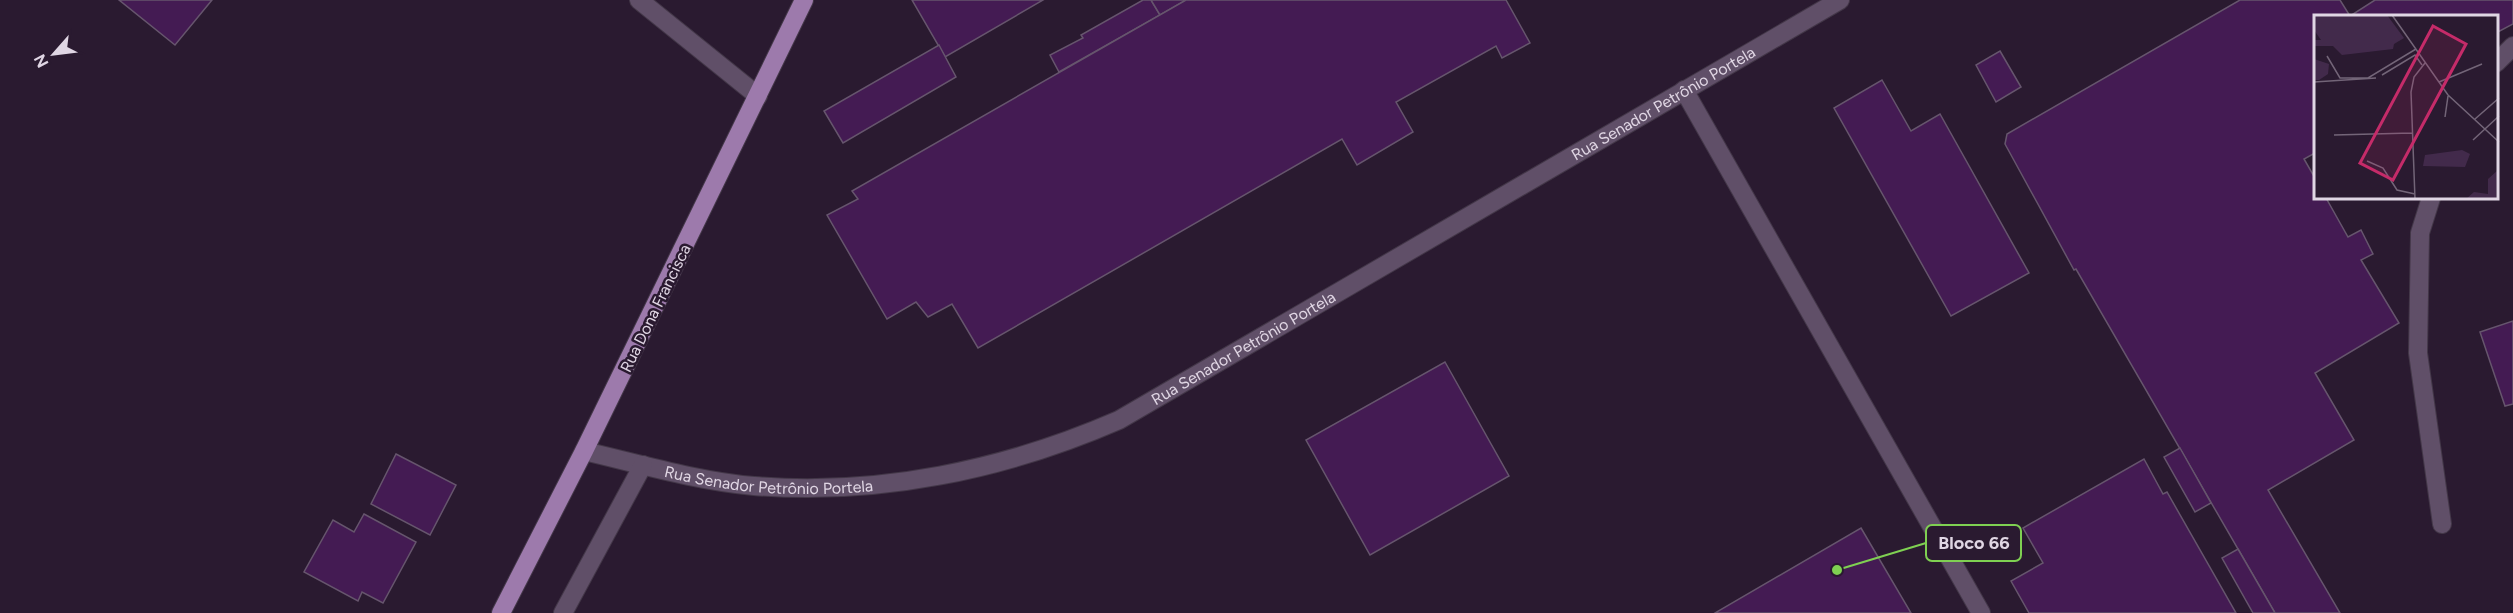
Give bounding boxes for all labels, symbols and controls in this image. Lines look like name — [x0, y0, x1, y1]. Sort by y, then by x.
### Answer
inset map — [2314, 15, 2498, 200]
north arrow — [24, 24, 84, 84]
street label: Rua Senador Petrônio Portela — [1568, 43, 1759, 164]
text: N — [30, 51, 52, 71]
street label: Rua Dona Francisca — [616, 241, 695, 375]
street label: Rua Senador Petrônio Portela — [1148, 287, 1339, 409]
street label: Rua Senador Petrônio Portela — [663, 462, 874, 498]
callout: Bloco 66 — [1926, 525, 2021, 561]
text: Bloco 66 — [1938, 532, 2010, 554]

